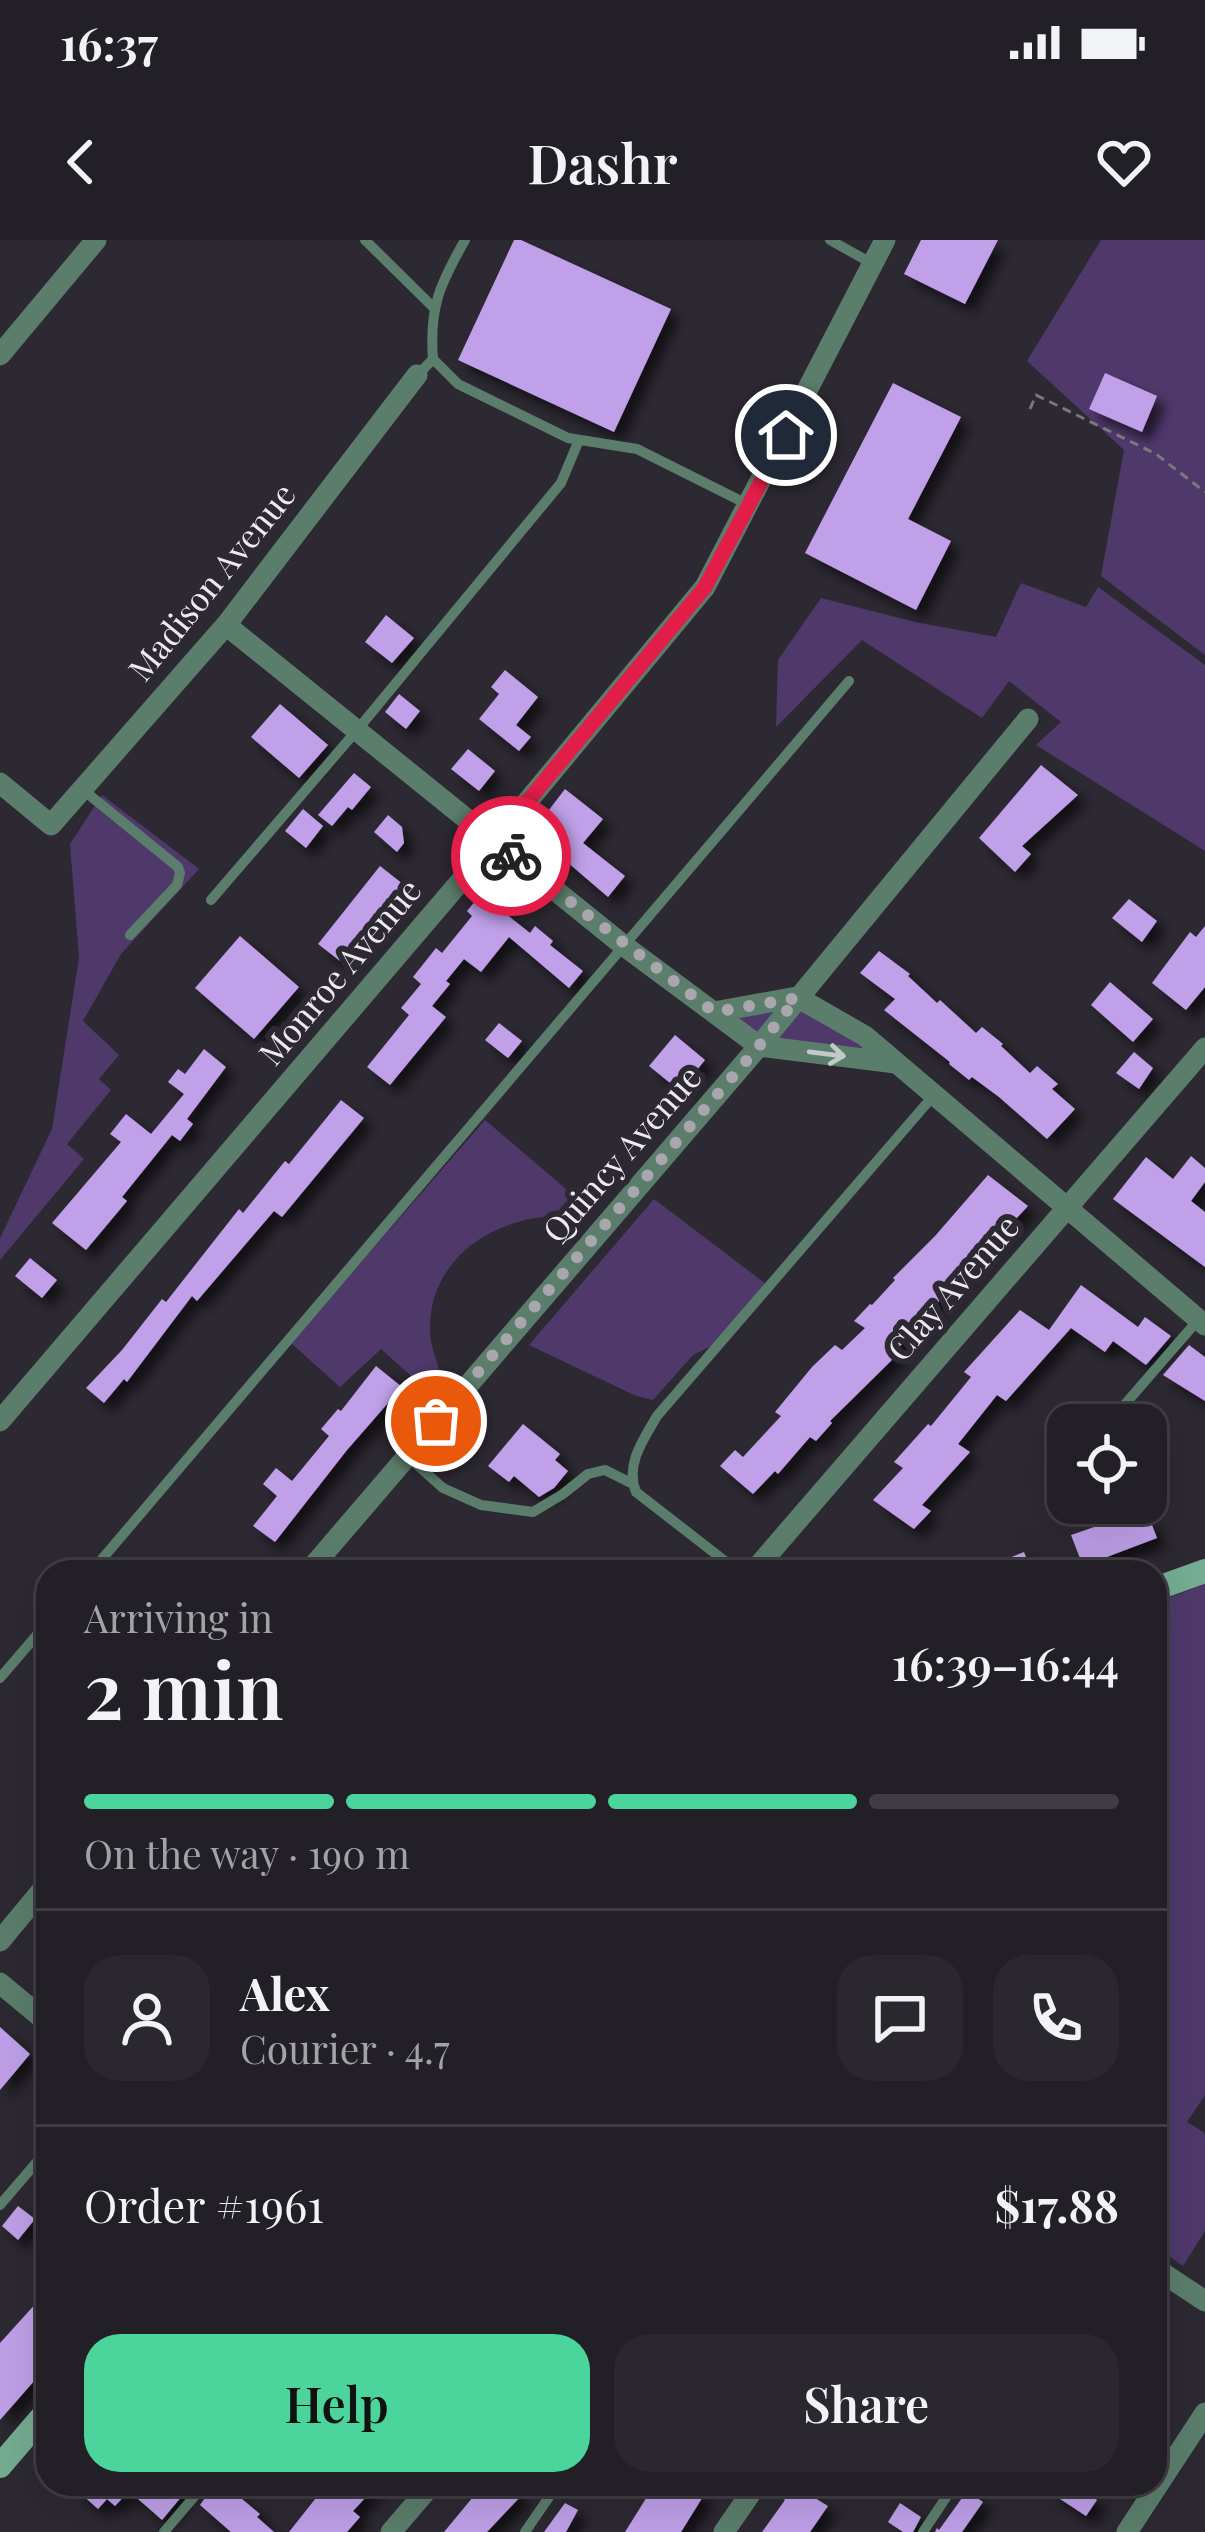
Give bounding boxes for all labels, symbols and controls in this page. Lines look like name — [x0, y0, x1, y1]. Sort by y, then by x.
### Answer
text: 16:37 — [60, 12, 158, 72]
text: Dashr — [527, 126, 678, 198]
icon: back — [48, 129, 114, 195]
icon: heart — [1091, 129, 1157, 195]
pin — [735, 384, 837, 486]
icon: home — [753, 402, 819, 468]
street label: Madison Avenue — [117, 473, 304, 689]
courier — [451, 796, 571, 916]
icon: bike — [478, 823, 544, 889]
street label: Monroe Avenue — [247, 868, 429, 1073]
one-way arrow — [807, 1044, 846, 1066]
street label: Quincy Avenue — [531, 1055, 710, 1250]
street label: Clay Avenue — [876, 1204, 1027, 1369]
pin — [385, 1370, 487, 1472]
icon: bag — [403, 1388, 469, 1454]
map controls — [1047, 1404, 1167, 1524]
button: locate — [1047, 1404, 1167, 1524]
text: Arriving in — [84, 1591, 273, 1643]
text: 16:39–16:44 — [892, 1632, 1119, 1692]
text: 2 min — [84, 1636, 283, 1740]
text: On the way · 190 m — [84, 1827, 410, 1879]
button: person — [84, 1955, 210, 2081]
button: chat — [837, 1955, 963, 2081]
button: phone — [993, 1955, 1119, 2081]
text: Alex — [240, 1962, 330, 2022]
text: Courier · 4.7 — [240, 2022, 450, 2074]
text: Order #1961 — [84, 2174, 324, 2234]
text: $17.88 — [994, 2174, 1119, 2234]
button: Help — [84, 2334, 590, 2472]
button: Share — [614, 2334, 1119, 2472]

